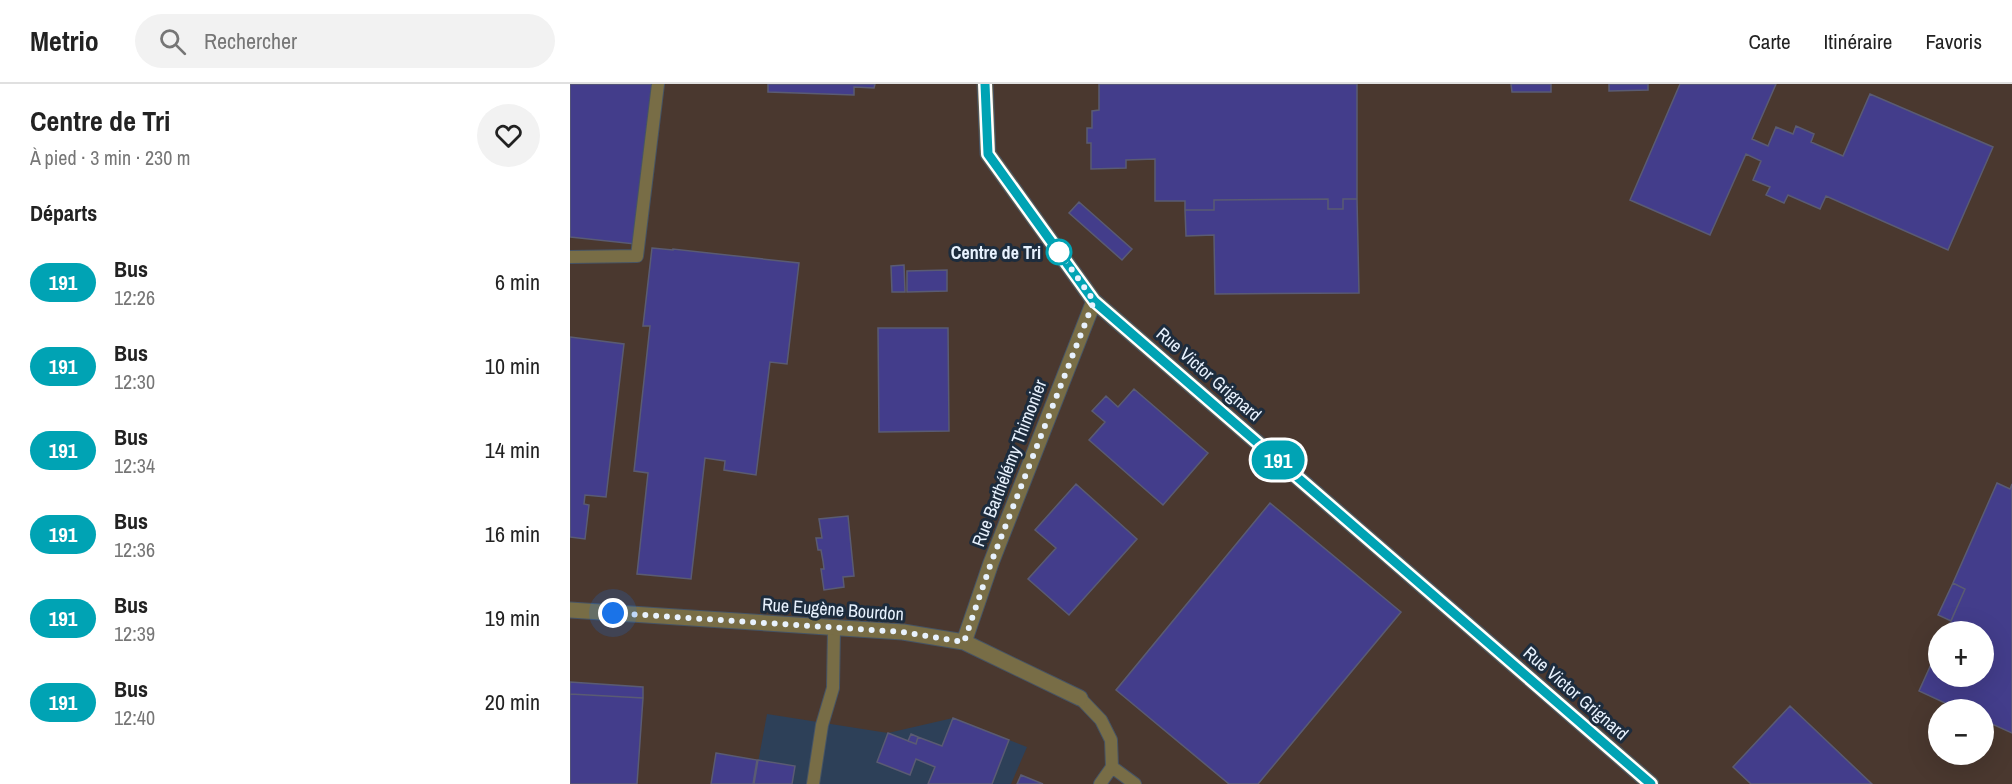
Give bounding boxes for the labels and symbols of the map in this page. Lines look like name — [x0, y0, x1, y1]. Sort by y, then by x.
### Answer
marker: Centre de Tri — [1046, 239, 1072, 265]
place label: Centre de Tri — [951, 240, 1041, 265]
street label: Rue Victor Grignard — [1151, 321, 1267, 427]
street label: Rue Barthélémy Thimonier — [966, 376, 1052, 550]
line badge: 191 — [1244, 440, 1312, 479]
street label: Rue Eugène Bourdon — [761, 592, 905, 626]
your location — [598, 598, 628, 628]
street label: Rue Victor Grignard — [1518, 640, 1634, 746]

